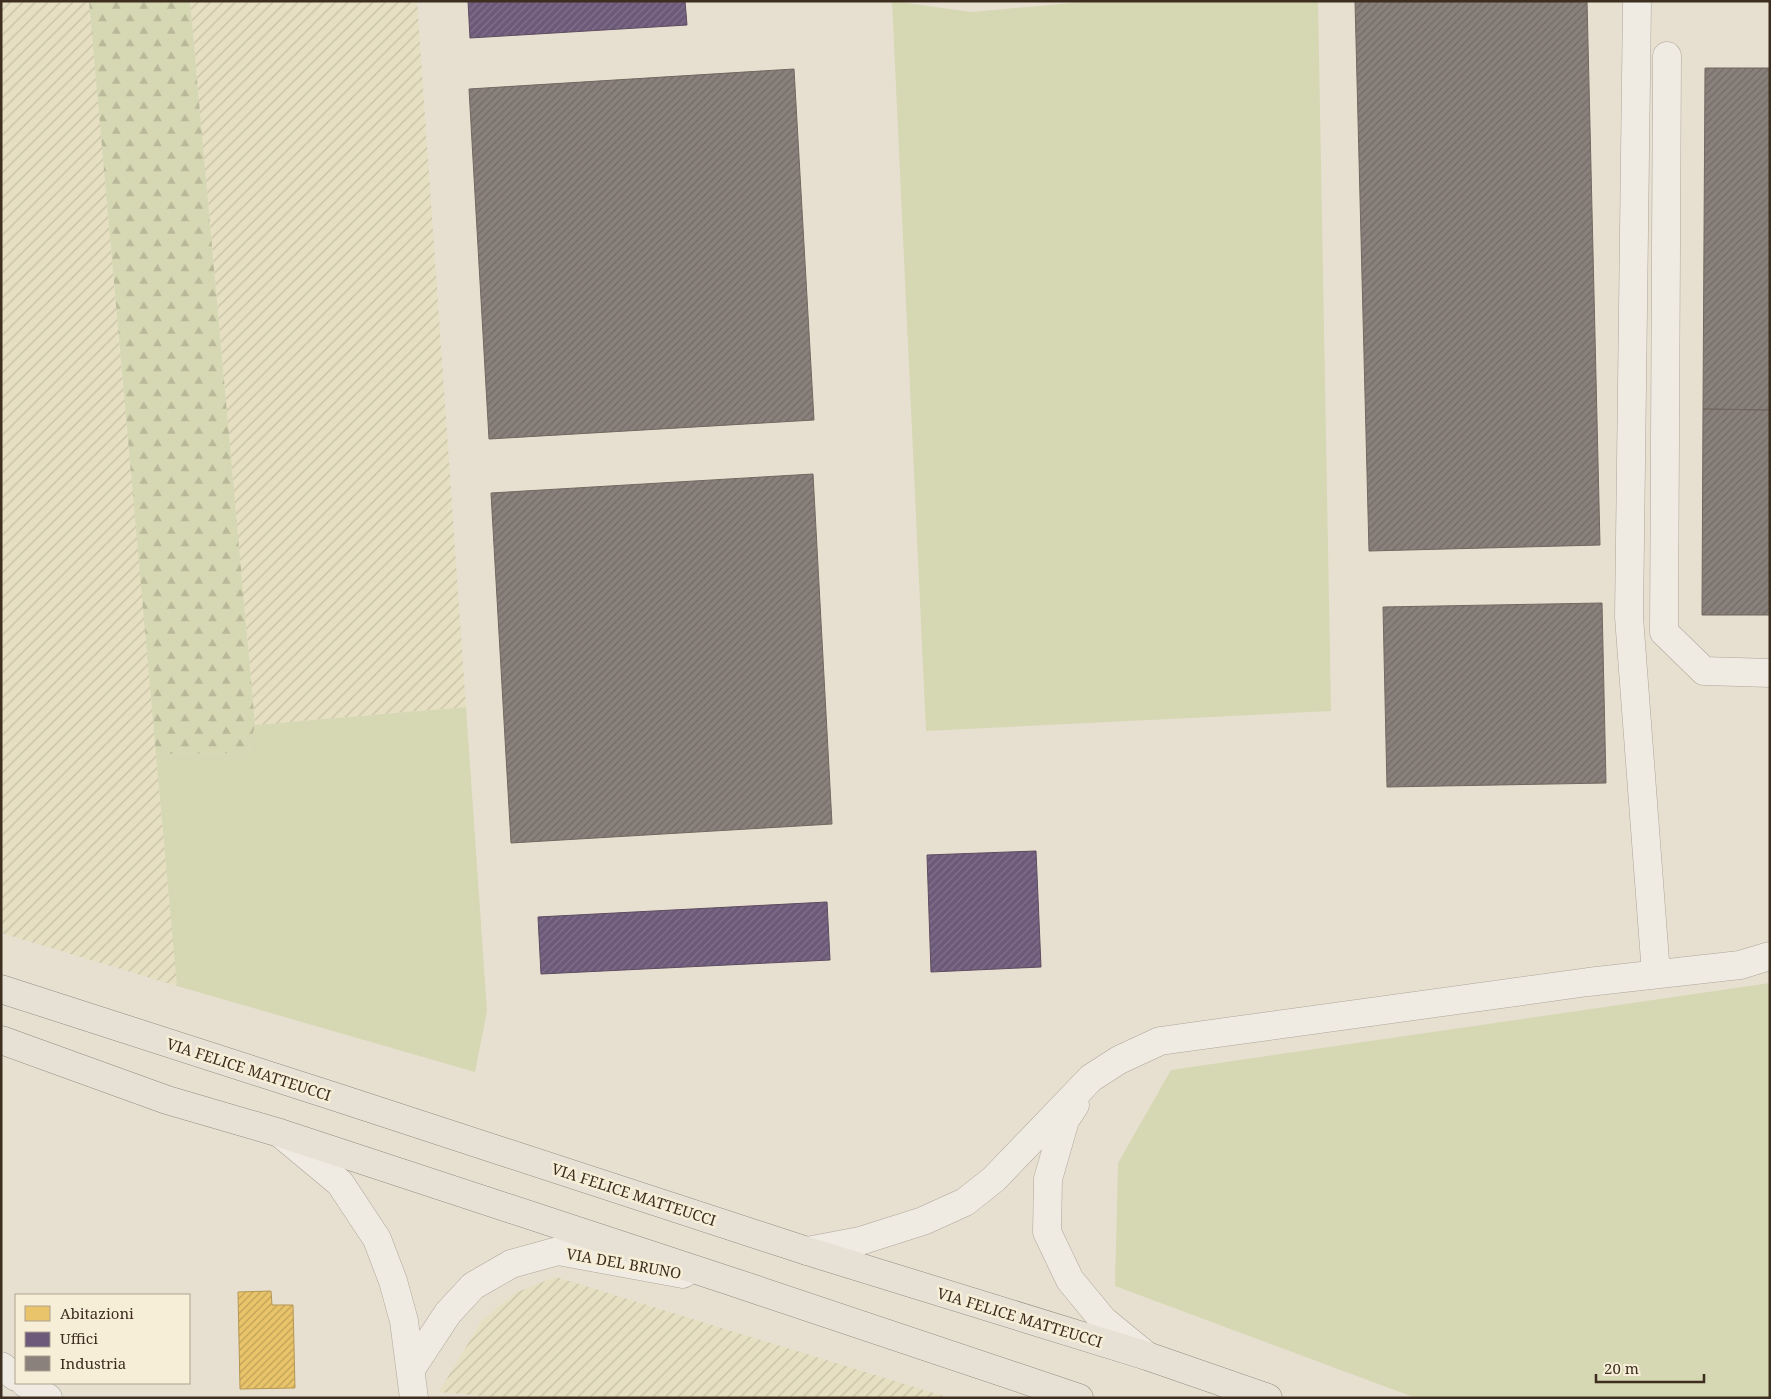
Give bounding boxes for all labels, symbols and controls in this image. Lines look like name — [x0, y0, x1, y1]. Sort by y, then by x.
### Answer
street label: VIA FELICE MATTEUCCI — [164, 1033, 334, 1105]
street label: VIA FELICE MATTEUCCI — [549, 1158, 719, 1230]
street label: VIA DEL BRUNO — [565, 1243, 683, 1283]
street label: VIA FELICE MATTEUCCI — [935, 1282, 1105, 1352]
legend — [15, 1294, 190, 1384]
text: Abitazioni — [60, 1303, 134, 1323]
text: Uffici — [60, 1328, 98, 1348]
scale bar — [1596, 1352, 1704, 1384]
text: Industria — [60, 1353, 126, 1373]
text: 20 m — [1604, 1358, 1639, 1378]

